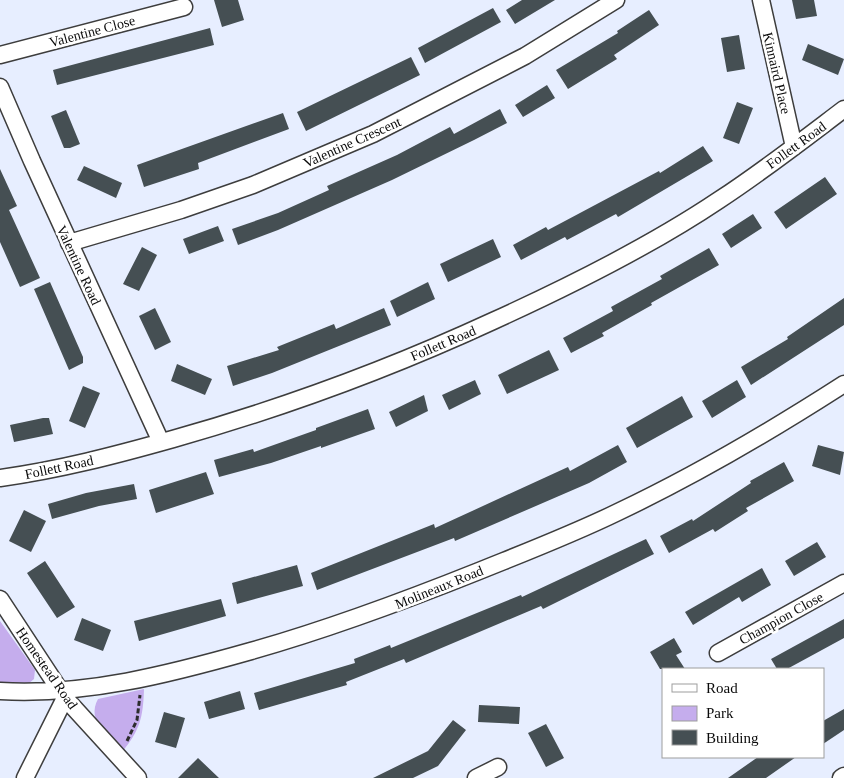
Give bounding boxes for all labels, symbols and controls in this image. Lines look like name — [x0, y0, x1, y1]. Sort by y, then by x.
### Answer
street label: Valentine Close — [48, 13, 137, 50]
street label: Kinnaird Place — [760, 31, 793, 116]
street label: Valentine Crescent — [301, 114, 403, 171]
street label: Follett Road — [764, 119, 829, 172]
street label: Valentine Road — [54, 223, 104, 307]
street label: Follett Road — [408, 323, 478, 364]
street label: Follett Road — [23, 453, 95, 482]
street label: Molineaux Road — [393, 563, 485, 612]
street label: Champion Close — [737, 589, 826, 648]
street label: Homestead Road — [13, 625, 80, 712]
legend — [662, 668, 824, 758]
text: Road — [706, 680, 738, 696]
text: Park — [706, 705, 734, 721]
text: Building — [706, 730, 759, 746]

